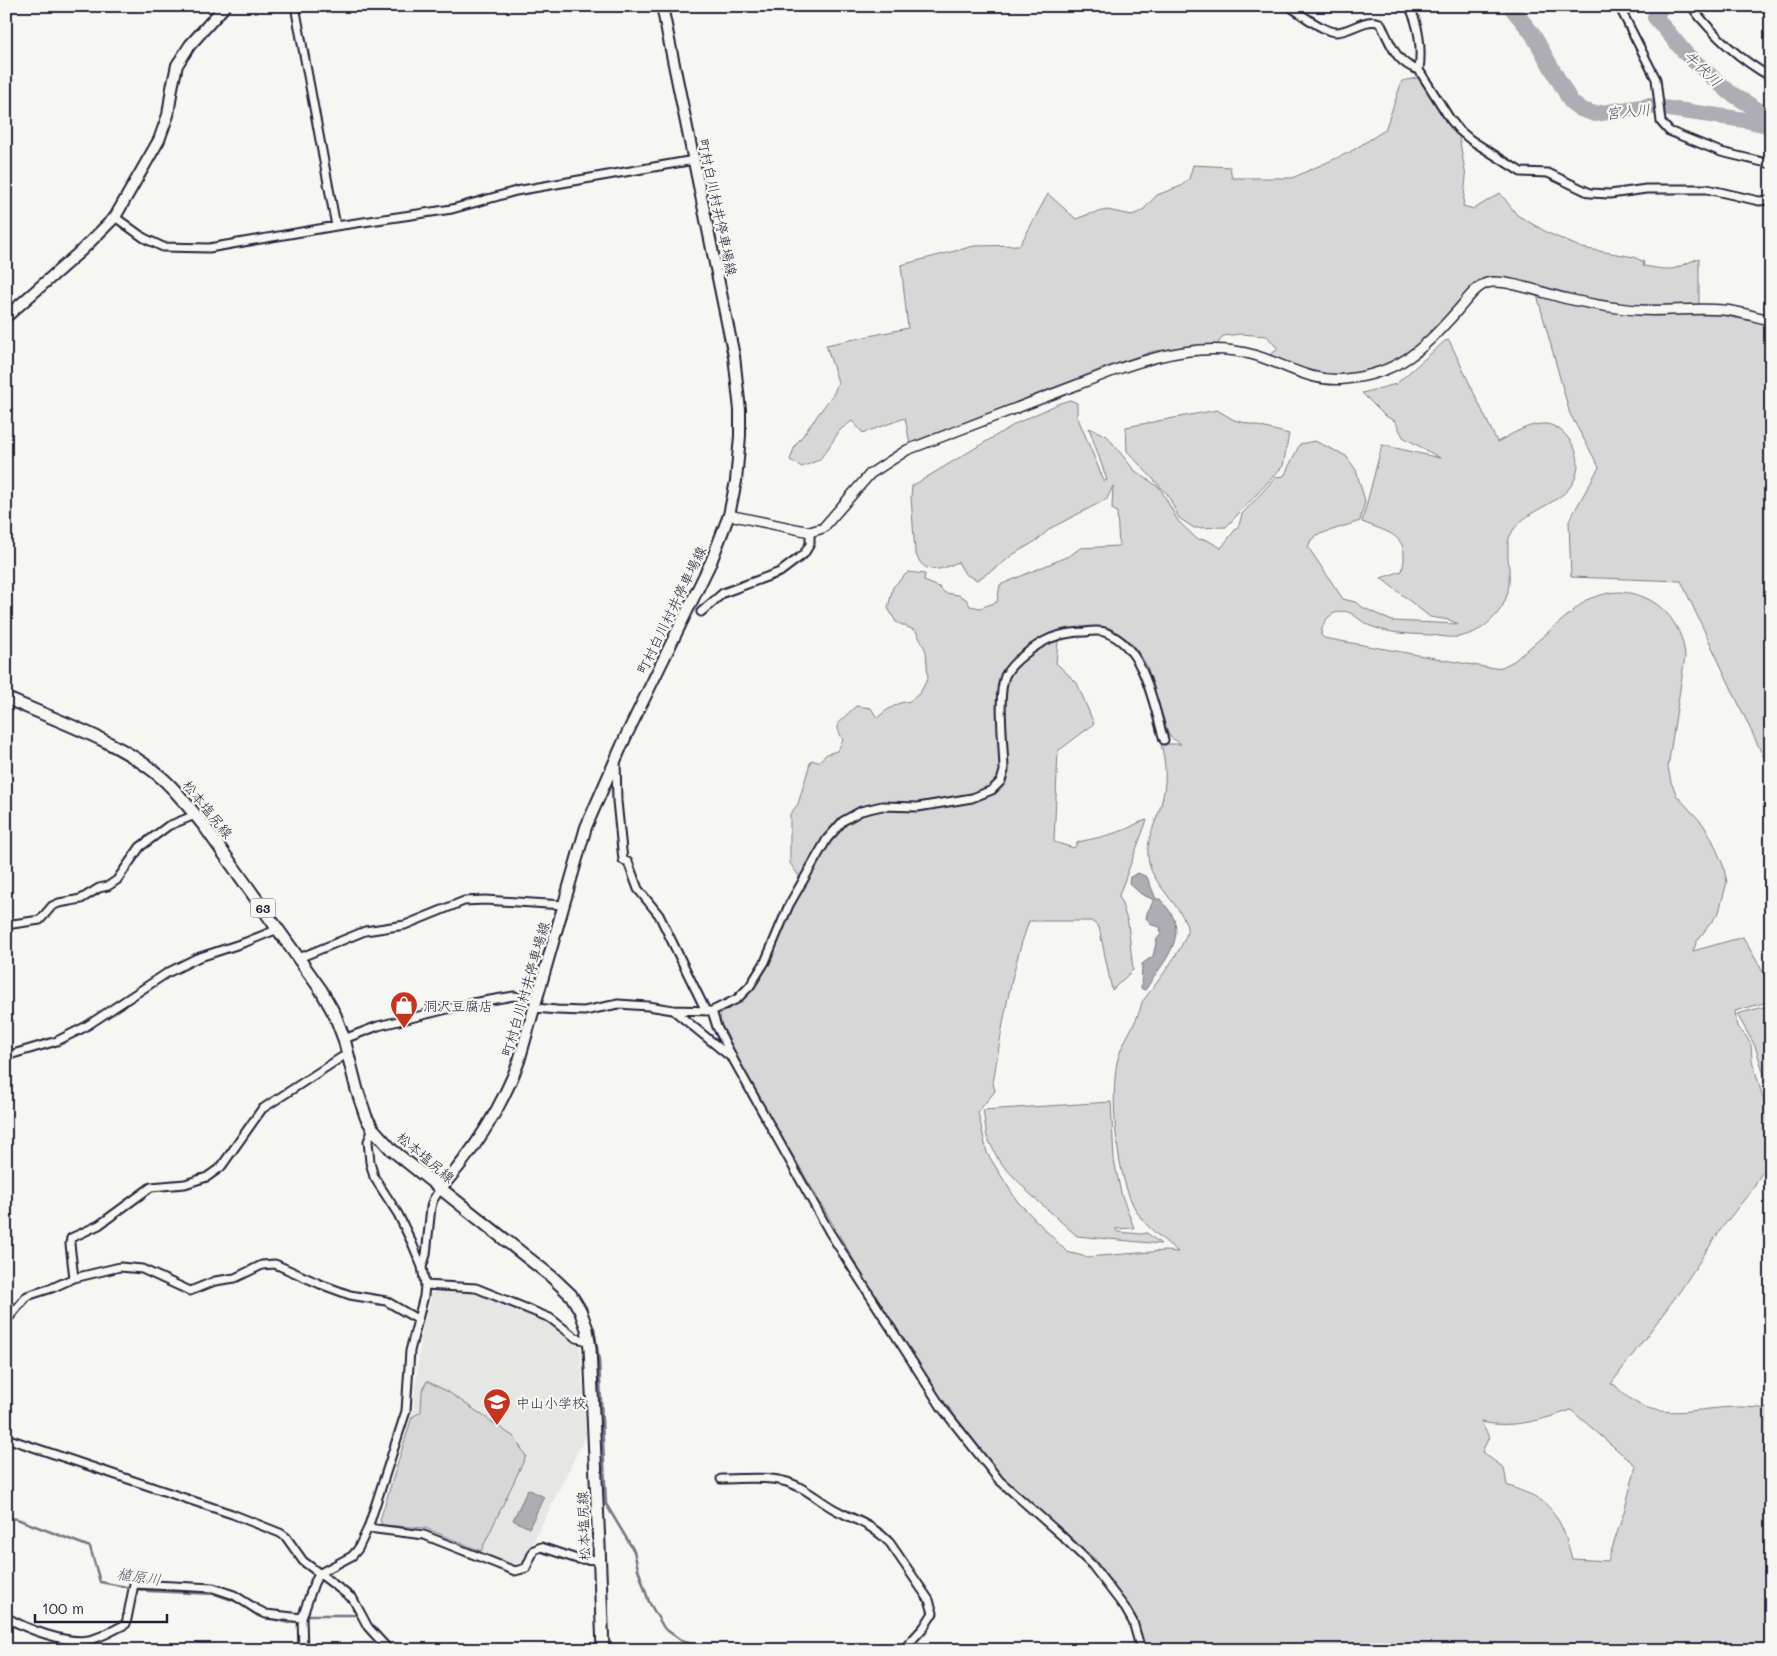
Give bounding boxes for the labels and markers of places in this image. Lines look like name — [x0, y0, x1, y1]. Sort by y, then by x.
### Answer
shop icon: 洞沢豆腐店 — [389, 990, 419, 1029]
place label: 洞沢豆腐店 — [423, 996, 493, 1015]
school or university icon: 中山小学校 — [482, 1387, 512, 1426]
place label: 中山小学校 — [516, 1393, 586, 1412]

